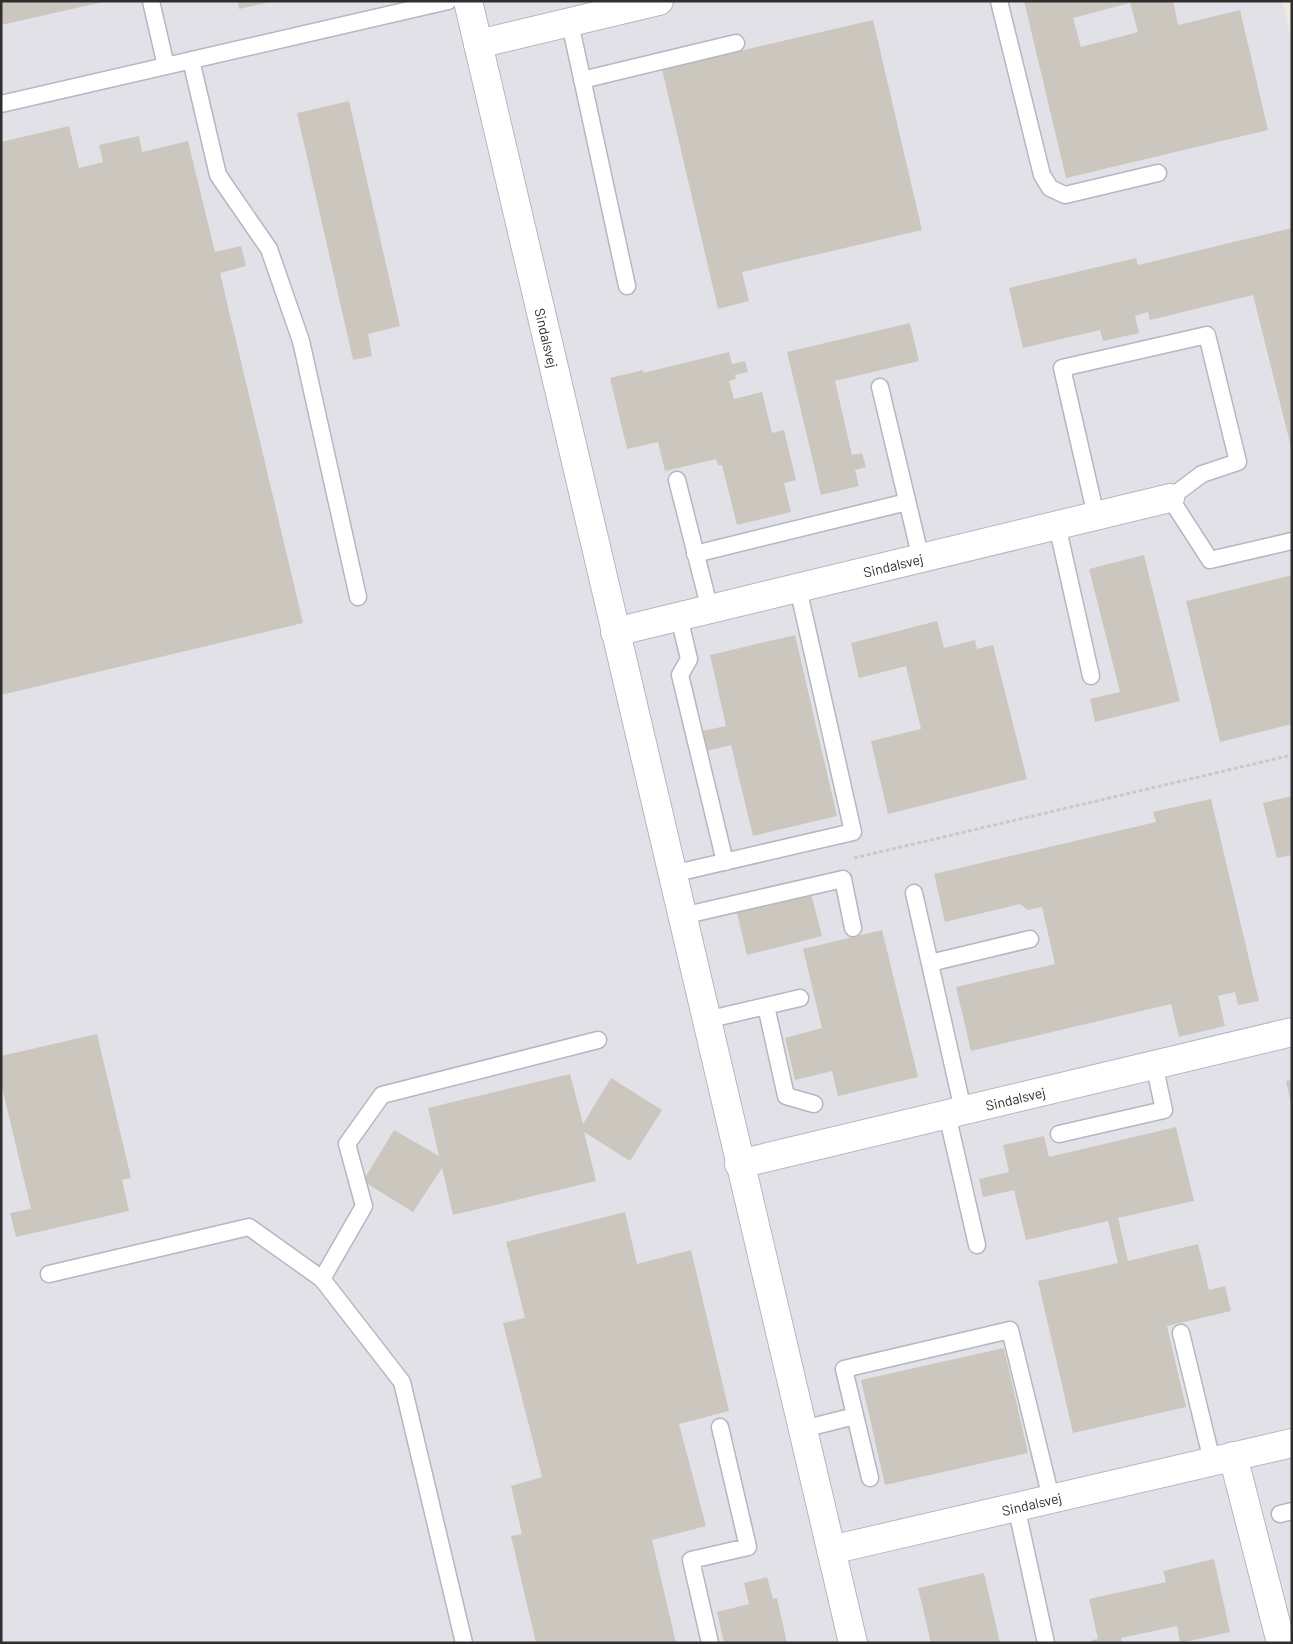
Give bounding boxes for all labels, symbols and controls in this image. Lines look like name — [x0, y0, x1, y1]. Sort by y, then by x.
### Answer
street label: Sindalsvej — [532, 306, 562, 369]
street label: Sindalsvej — [861, 549, 925, 580]
street label: Sindalsvej — [984, 1083, 1047, 1113]
street label: Sindalsvej — [1000, 1488, 1063, 1519]

